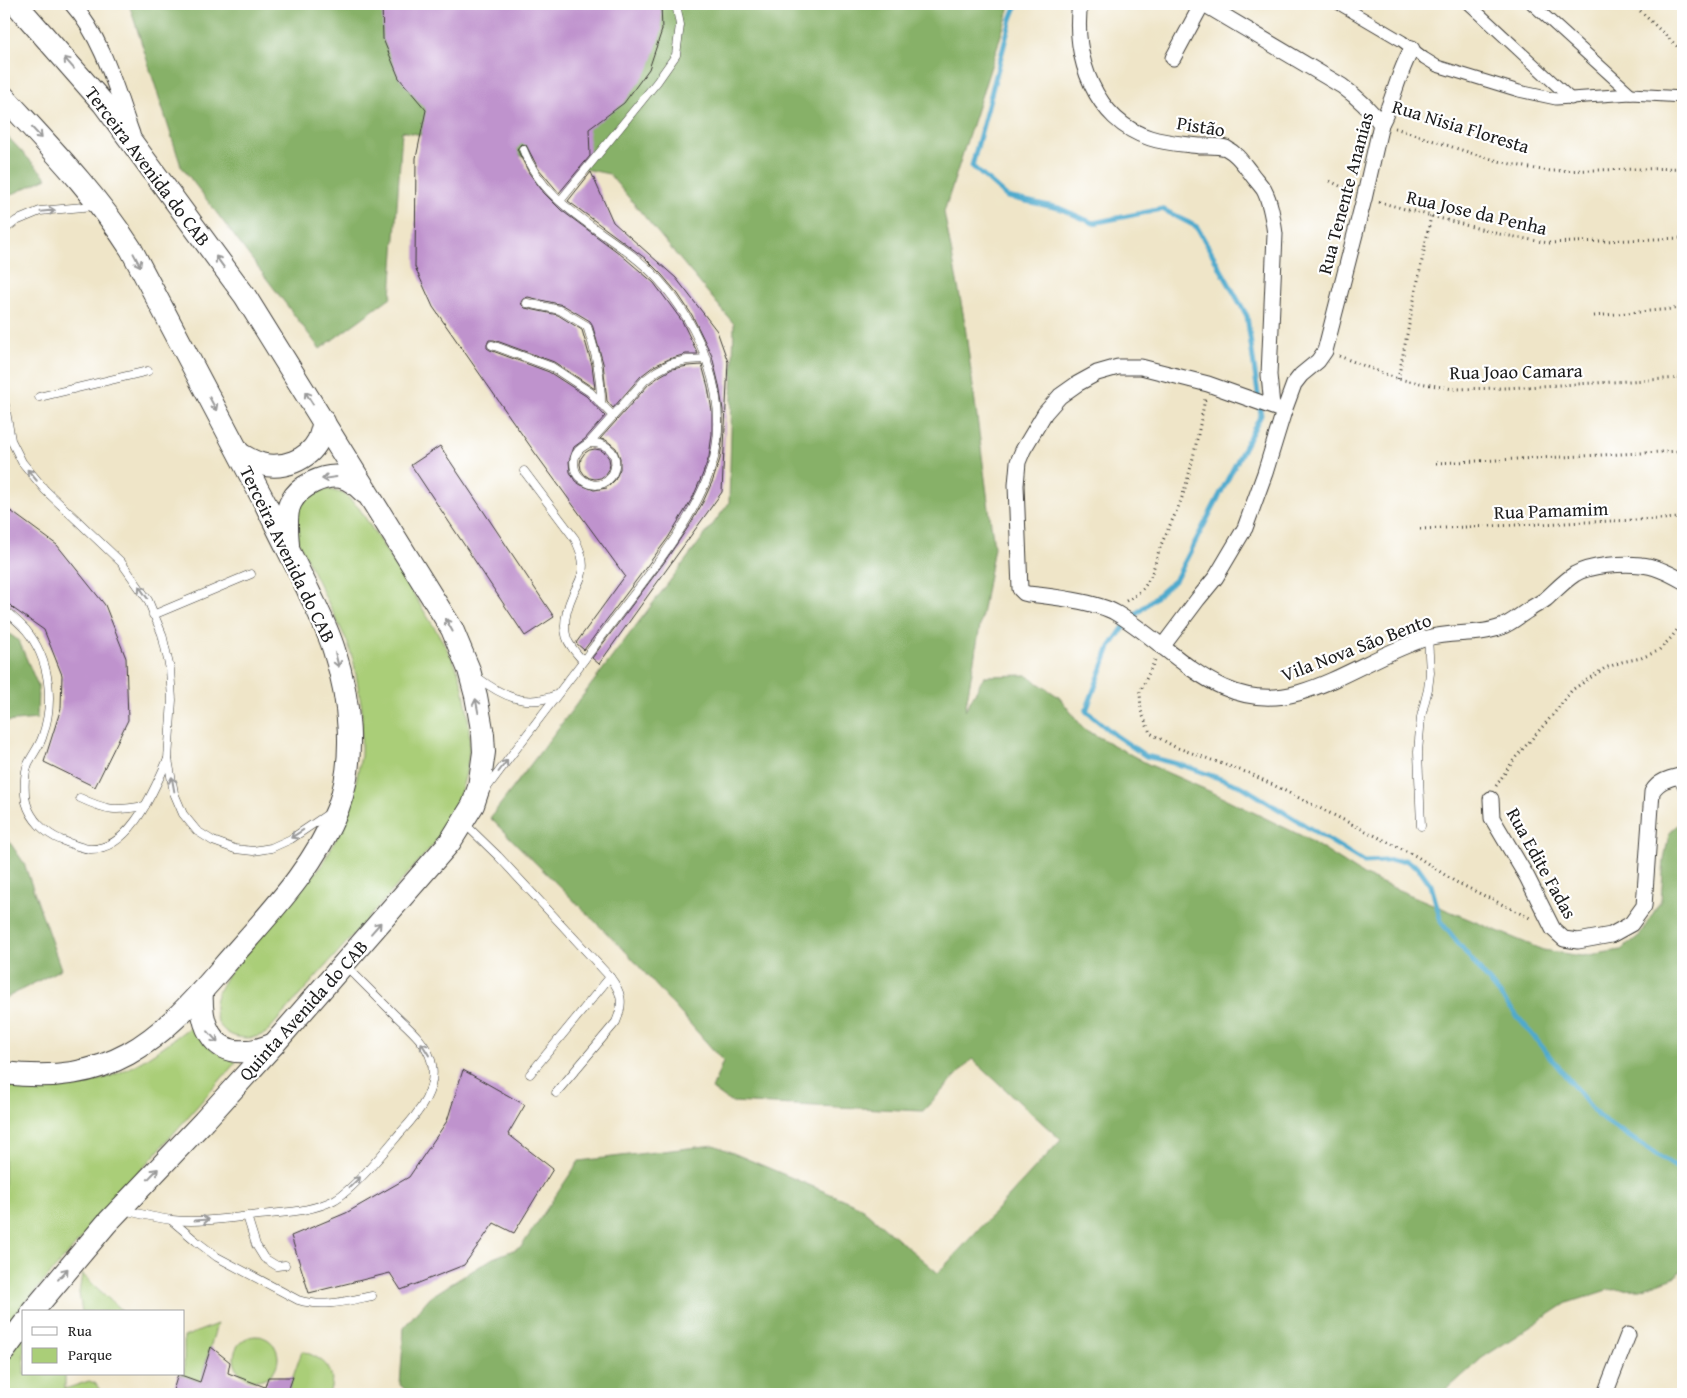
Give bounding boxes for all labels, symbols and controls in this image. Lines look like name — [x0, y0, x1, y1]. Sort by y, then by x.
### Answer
one-way arrow — [63, 57, 74, 70]
street label: Terceira Avenida do CAB — [79, 80, 217, 252]
street label: Rua Nisia Floresta — [1389, 92, 1533, 160]
street label: Pistão — [1175, 108, 1227, 144]
street label: Rua Tenente Ananias — [1310, 109, 1380, 277]
one-way arrow — [31, 126, 43, 139]
street label: Rua Jose da Penha — [1404, 182, 1550, 242]
one-way arrow — [40, 206, 56, 216]
one-way arrow — [133, 252, 142, 267]
one-way arrow — [214, 256, 225, 269]
street label: Rua Joao Camara — [1449, 356, 1583, 386]
one-way arrow — [303, 391, 313, 405]
one-way arrow — [208, 396, 218, 411]
street label: Terceira Avenida do CAB — [233, 461, 343, 647]
one-way arrow — [26, 468, 38, 481]
one-way arrow — [321, 473, 337, 483]
street label: Rua Pamamim — [1493, 494, 1609, 526]
one-way arrow — [138, 586, 148, 600]
street label: Vila Nova São Bento — [1277, 605, 1435, 689]
one-way arrow — [444, 619, 454, 633]
one-way arrow — [333, 651, 342, 667]
one-way arrow — [472, 698, 482, 714]
one-way arrow — [498, 759, 508, 773]
one-way arrow — [167, 776, 177, 792]
street label: Rua Edite Fadas — [1500, 802, 1584, 924]
one-way arrow — [291, 829, 305, 839]
one-way arrow — [370, 922, 381, 935]
street label: Quinta Avenida do CAB — [232, 933, 374, 1087]
one-way arrow — [207, 1030, 219, 1043]
one-way arrow — [420, 1042, 430, 1056]
one-way arrow — [147, 1168, 159, 1180]
one-way arrow — [349, 1176, 362, 1188]
one-way arrow — [194, 1216, 210, 1225]
one-way arrow — [57, 1268, 69, 1281]
legend — [22, 1310, 185, 1376]
text: Rua — [68, 1320, 92, 1341]
text: Parque — [68, 1344, 112, 1365]

